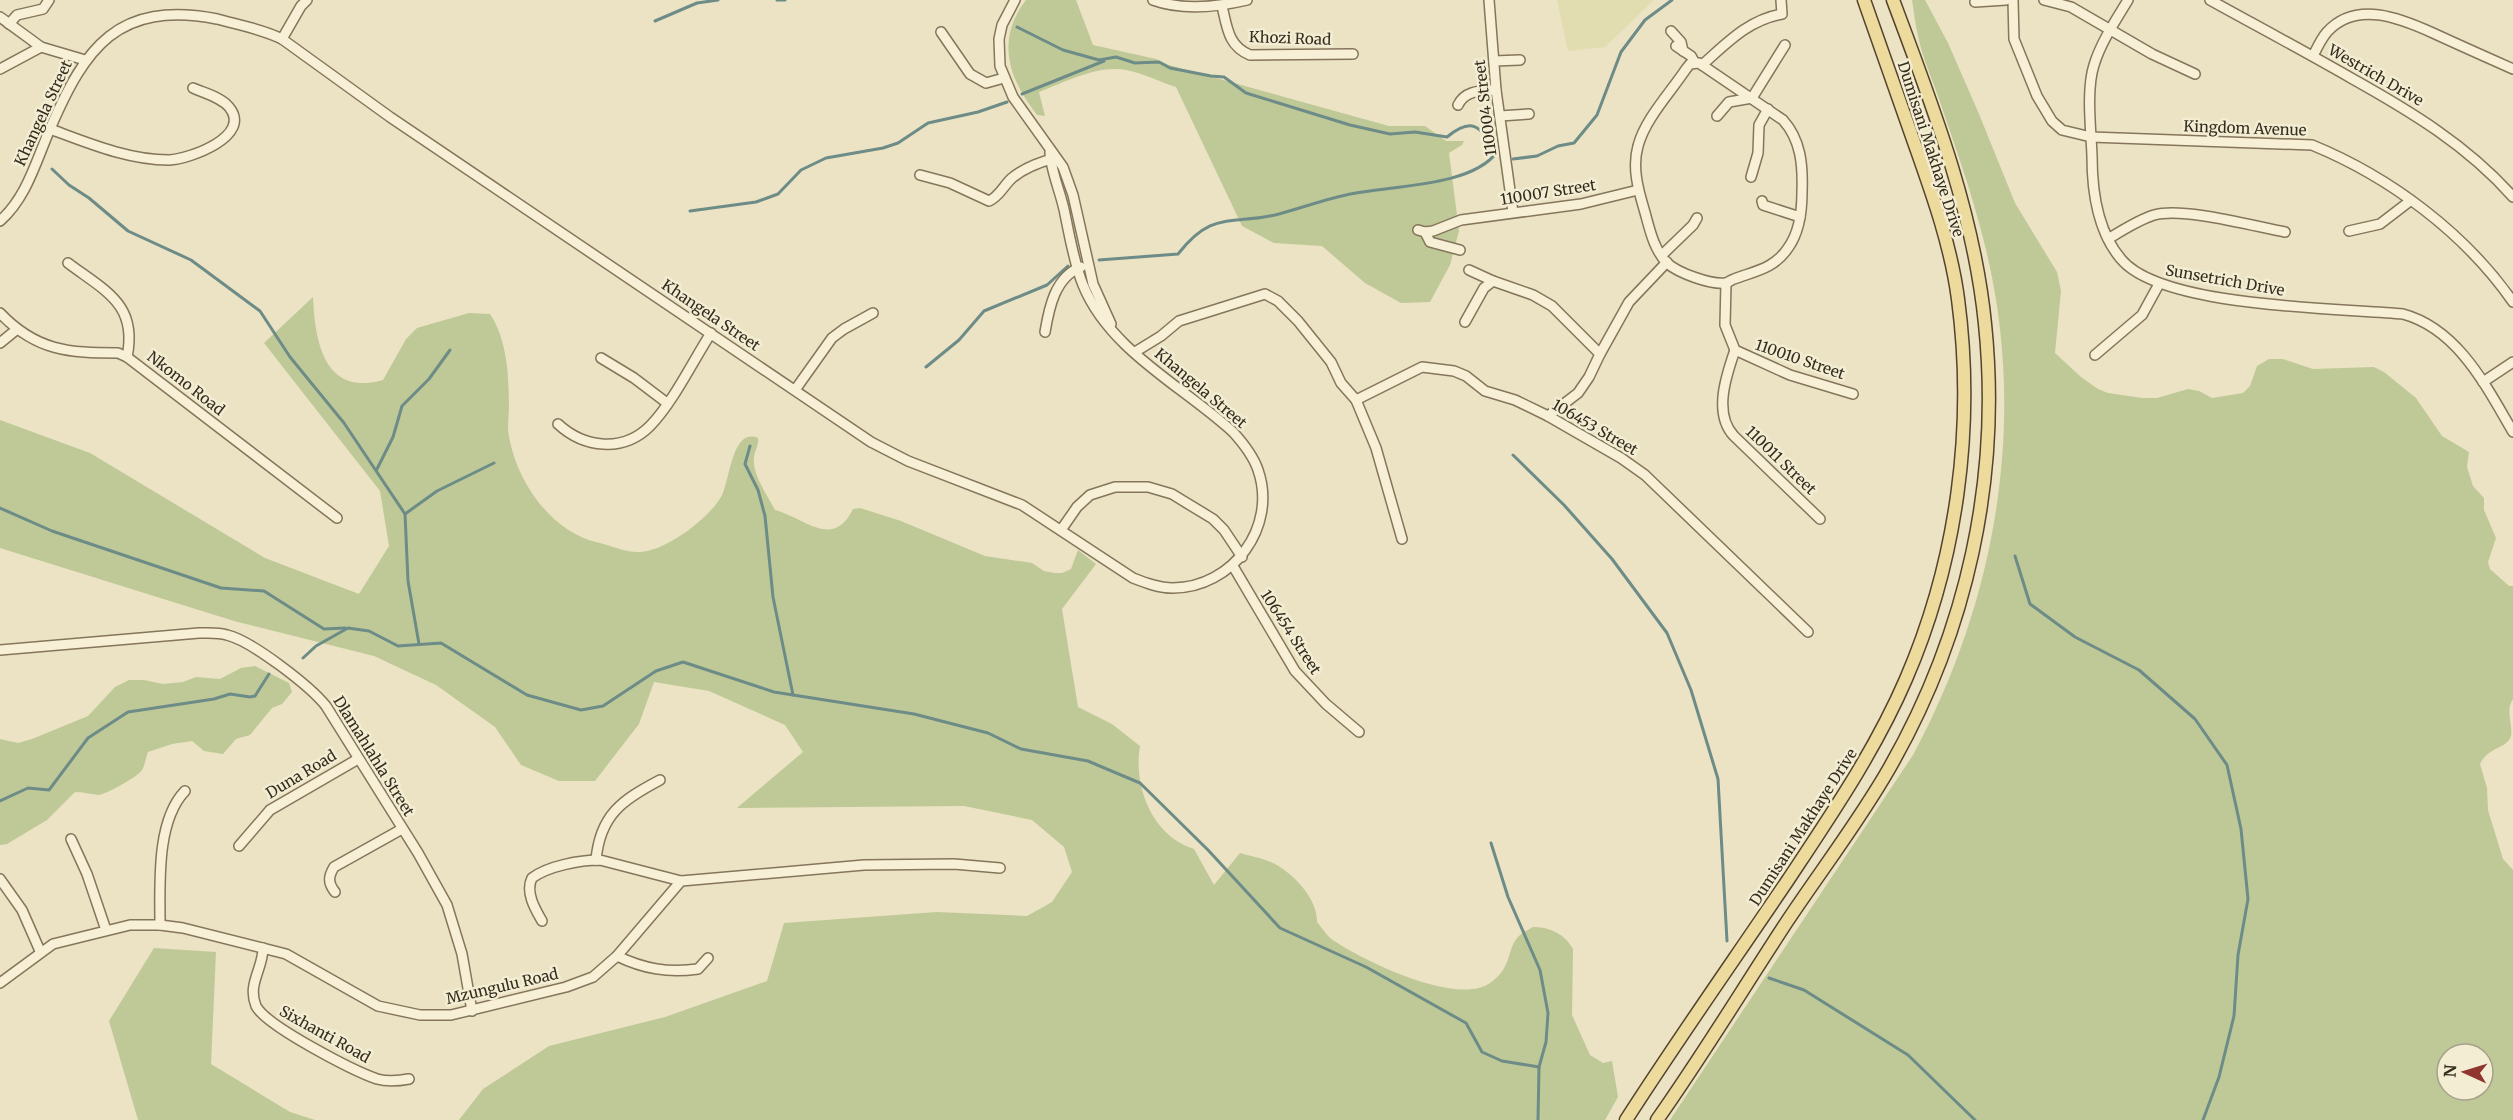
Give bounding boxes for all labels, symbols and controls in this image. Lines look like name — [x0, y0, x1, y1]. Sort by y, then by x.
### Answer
street label: Khozi Road — [1249, 27, 1331, 49]
street label: Westrich Drive — [2324, 40, 2427, 110]
street label: Khangela Street — [10, 57, 76, 169]
street label: 110004 Street — [1470, 58, 1500, 157]
street label: Dumisani Makhaye Drive — [1894, 59, 1968, 239]
street label: Kingdom Avenue — [2183, 116, 2307, 140]
street label: 110007 Street — [1499, 175, 1597, 209]
street label: Sunsetrich Drive — [2164, 260, 2286, 300]
street label: Khangela Street — [658, 275, 764, 355]
street label: 110010 Street — [1753, 335, 1847, 383]
street label: Khangela Street — [1151, 344, 1251, 432]
street label: Nkomo Road — [143, 347, 229, 419]
street label: 106453 Street — [1549, 395, 1641, 459]
street label: 110011 Street — [1742, 422, 1820, 499]
street label: 106454 Street — [1257, 586, 1325, 678]
street label: Dlamahlahla Street — [329, 692, 419, 820]
street label: Dumisani Makhaye Drive — [1745, 745, 1861, 909]
street label: Duna Road — [262, 746, 340, 802]
street label: Mzungulu Road — [444, 964, 560, 1008]
street label: Sixhanti Road — [276, 1001, 374, 1067]
north arrow — [2435, 1042, 2495, 1102]
text: N — [2440, 1064, 2460, 1078]

